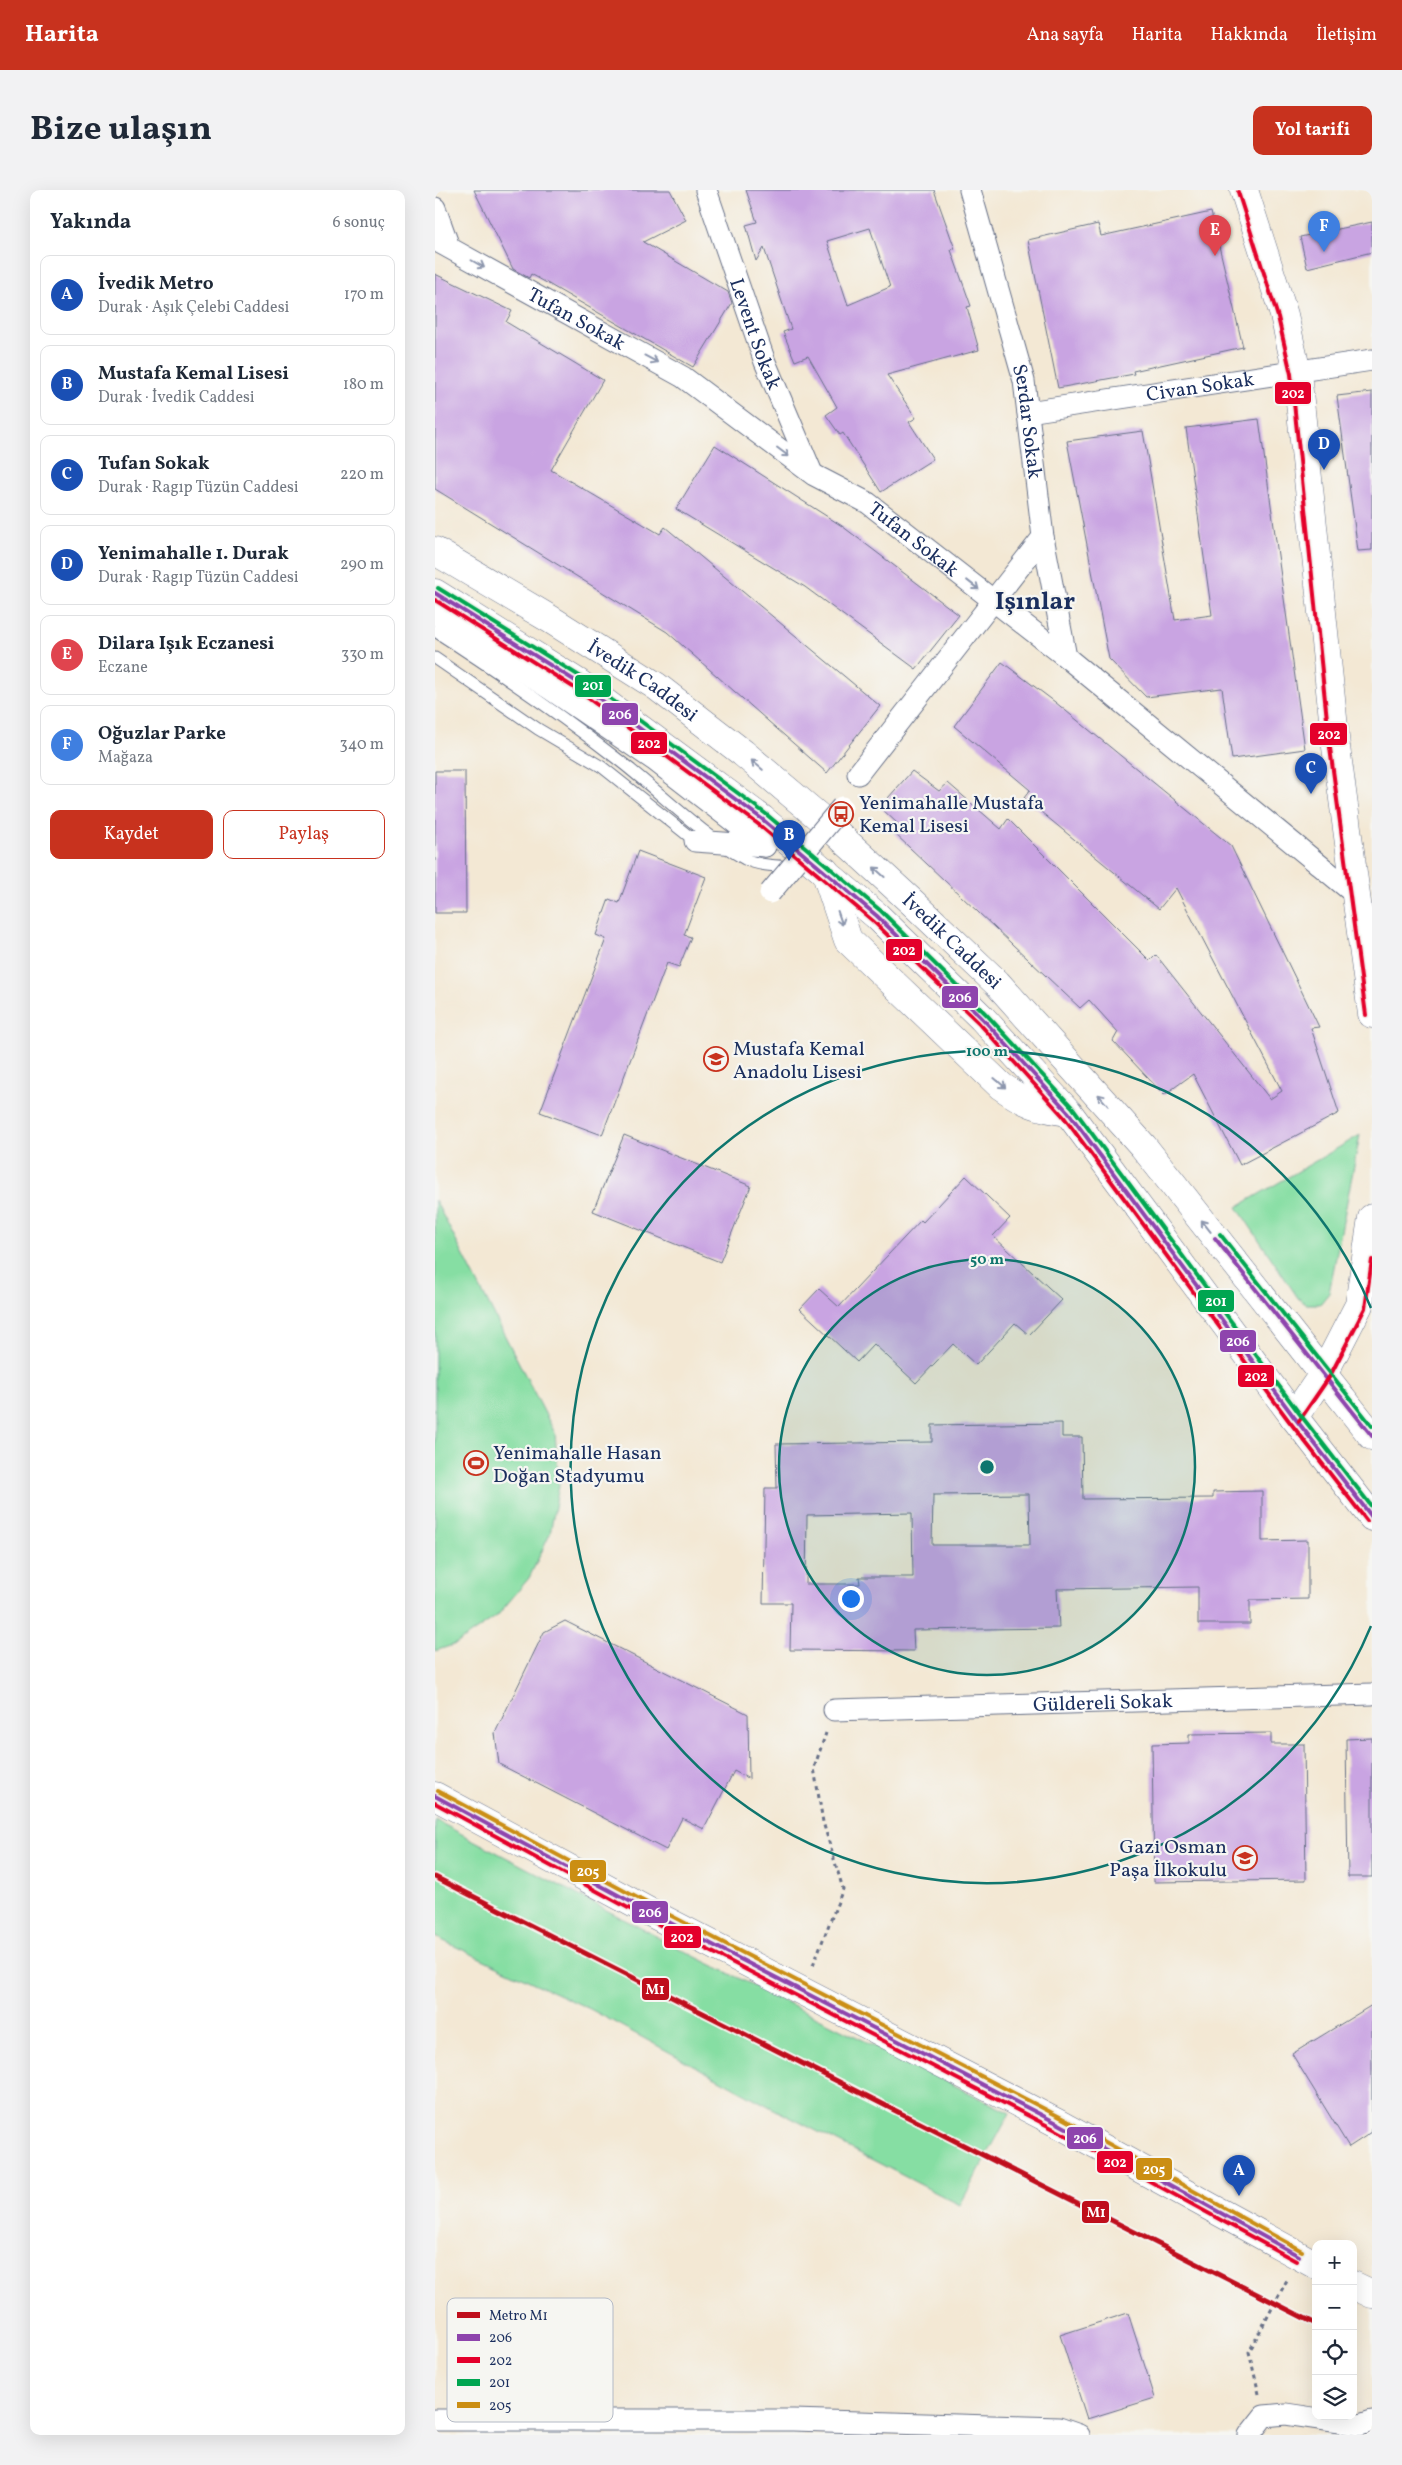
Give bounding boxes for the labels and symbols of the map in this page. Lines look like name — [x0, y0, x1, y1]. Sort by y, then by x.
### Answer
pin: F — [1308, 211, 1340, 252]
pin: E — [1199, 215, 1231, 256]
one-way arrow — [470, 259, 484, 269]
street label: Levent Sokak — [721, 275, 787, 395]
street label: Tufan Sokak — [522, 282, 630, 359]
one-way arrow — [643, 354, 658, 364]
street label: Serdar Sokak — [1004, 361, 1048, 481]
street label: Civan Sokak — [1144, 366, 1256, 410]
line badge: 202 — [1274, 381, 1312, 405]
text: 202 — [1281, 385, 1305, 404]
pin: D — [1308, 429, 1340, 470]
one-way arrow — [776, 447, 789, 458]
street label: Tufan Sokak — [862, 496, 964, 585]
one-way arrow — [966, 579, 979, 590]
district label: Işınlar — [995, 585, 1075, 620]
street label: İvedik Caddesi — [581, 634, 703, 729]
line badge: 201 — [574, 674, 612, 698]
text: 201 — [582, 677, 604, 696]
line badge: 206 — [601, 702, 639, 726]
text: 206 — [608, 706, 632, 725]
line badge: 202 — [1309, 722, 1348, 746]
text: 202 — [1317, 726, 1341, 745]
line badge: 202 — [630, 731, 668, 755]
text: 202 — [637, 735, 661, 754]
pin: C — [1295, 753, 1327, 794]
one-way arrow — [750, 759, 763, 770]
place label: Yenimahalle Mustafa Kemal Lisesi — [859, 790, 1044, 841]
bus stop icon: Yenimahalle Mustafa Kemal Lisesi — [828, 801, 854, 827]
pin: B — [773, 820, 805, 861]
one-way arrow — [872, 866, 885, 878]
street label: İvedik Caddesi — [895, 887, 1007, 997]
one-way arrow — [836, 909, 845, 925]
line badge: 202 — [885, 938, 923, 962]
text: 202 — [892, 942, 916, 961]
line badge: 206 — [941, 985, 979, 1009]
text: 206 — [948, 989, 972, 1008]
place label: Mustafa Kemal Anadolu Lisesi — [733, 1036, 865, 1087]
text: 100 m — [966, 1042, 1009, 1063]
school or university icon: Mustafa Kemal Anadolu Lisesi — [703, 1046, 729, 1072]
one-way arrow — [993, 1078, 1006, 1089]
one-way arrow — [1097, 1093, 1109, 1106]
one-way arrow — [1200, 1220, 1211, 1233]
text: 50 m — [970, 1250, 1004, 1271]
line badge: 201 — [1197, 1289, 1235, 1313]
text: 201 — [1205, 1293, 1227, 1312]
line badge: 206 — [1219, 1329, 1257, 1353]
text: 206 — [1226, 1333, 1250, 1352]
line badge: 202 — [1237, 1364, 1275, 1388]
text: 202 — [1244, 1368, 1268, 1387]
place label: Yenimahalle Hasan Doğan Stadyumu — [493, 1440, 662, 1491]
sports icon: Yenimahalle Hasan Doğan Stadyumu — [463, 1450, 489, 1476]
centre of rings — [978, 1458, 996, 1476]
your location — [838, 1586, 864, 1612]
street label: Güldereli Sokak — [1033, 1688, 1173, 1720]
place label: Gazi Osman Paşa İlkokulu — [1109, 1834, 1227, 1885]
school or university icon: Gazi Osman Paşa İlkokulu — [1232, 1845, 1258, 1871]
line badge: 205 — [569, 1859, 607, 1883]
text: 205 — [577, 1863, 600, 1882]
line badge: 206 — [631, 1900, 669, 1924]
text: 206 — [638, 1904, 662, 1923]
line badge: 202 — [663, 1925, 702, 1949]
text: 202 — [670, 1929, 694, 1948]
line badge: M1 — [641, 1977, 670, 2001]
text: M1 — [645, 1981, 665, 2000]
line badge: 206 — [1066, 2126, 1104, 2150]
text: 206 — [1073, 2130, 1097, 2149]
line badge: 202 — [1096, 2150, 1134, 2174]
text: 202 — [1103, 2154, 1127, 2173]
pin: A — [1223, 2155, 1255, 2196]
line badge: 205 — [1135, 2157, 1173, 2181]
text: 205 — [1143, 2161, 1166, 2180]
line badge: M1 — [1081, 2200, 1110, 2224]
text: M1 — [1086, 2204, 1106, 2223]
legend — [447, 2298, 613, 2422]
text: Metro M1 — [489, 2307, 548, 2326]
text: 206 — [489, 2329, 512, 2348]
text: 202 — [489, 2352, 512, 2371]
text: 201 — [489, 2374, 510, 2393]
text: 205 — [489, 2397, 511, 2416]

